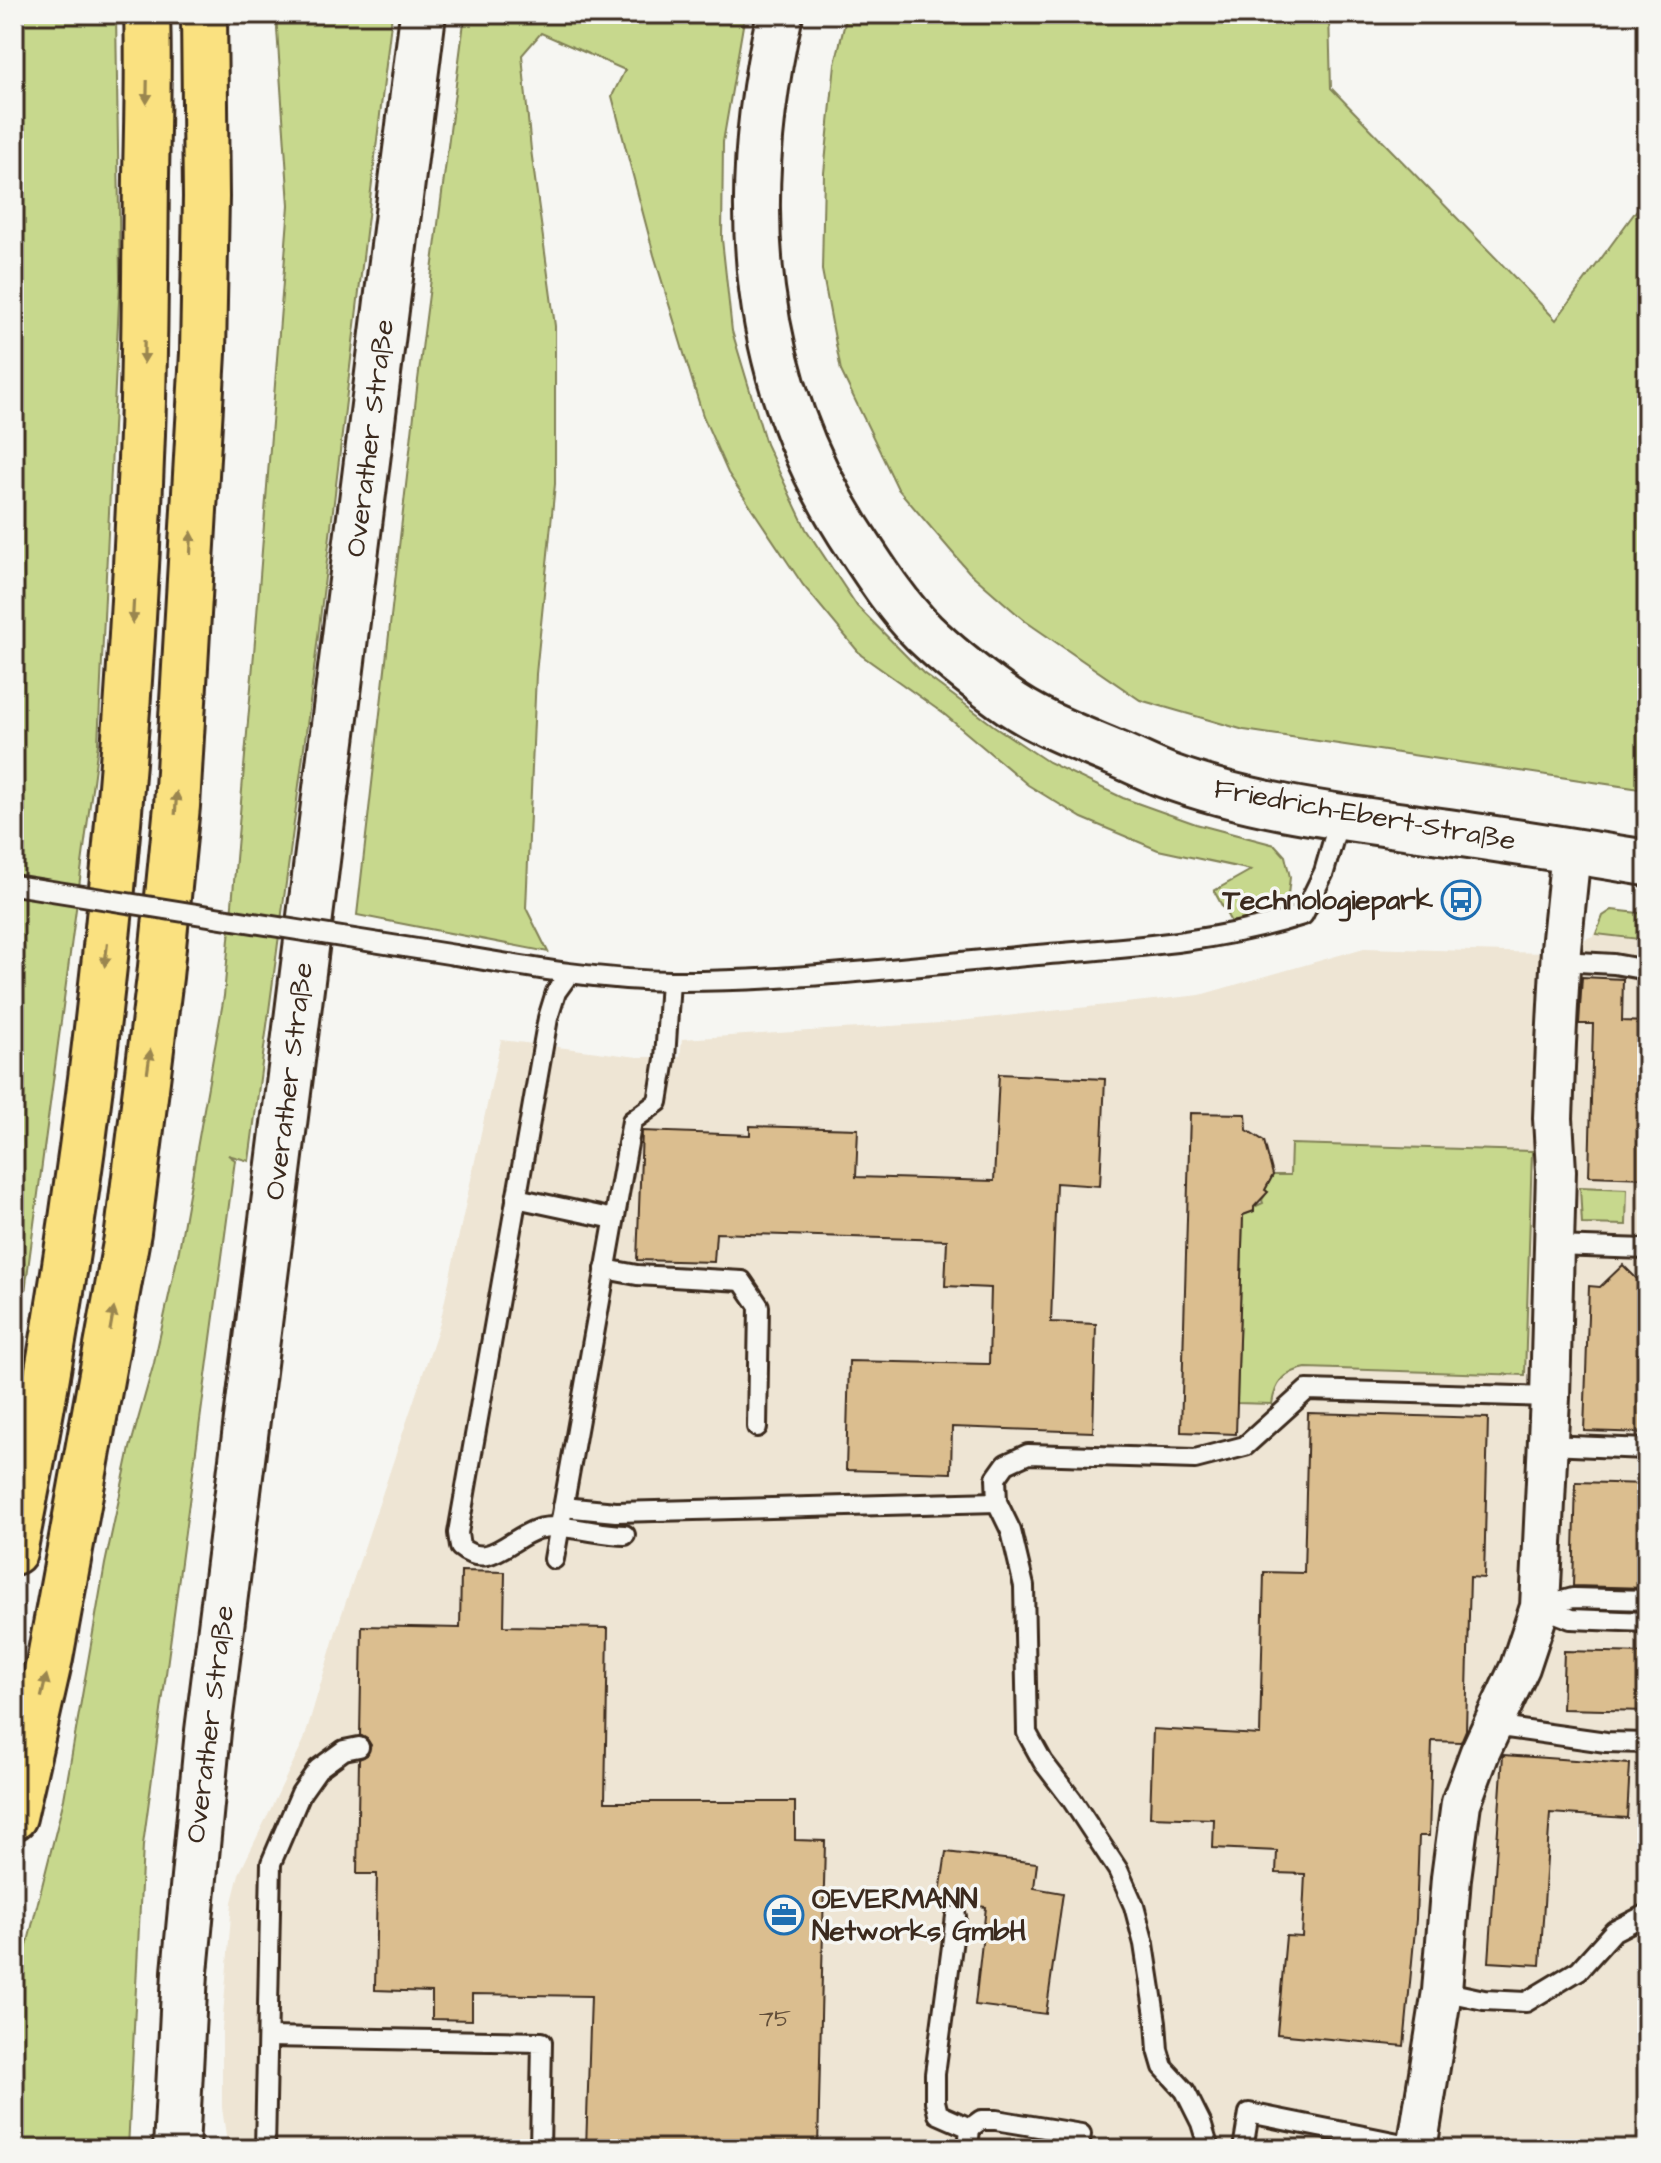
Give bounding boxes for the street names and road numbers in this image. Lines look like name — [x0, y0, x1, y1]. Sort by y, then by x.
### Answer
street label: Overather Straße — [336, 317, 404, 559]
street label: Friedrich-Ebert-Straße — [1211, 769, 1519, 861]
street label: Overather Straße — [255, 960, 323, 1202]
street label: Overather Straße — [176, 1603, 244, 1845]

